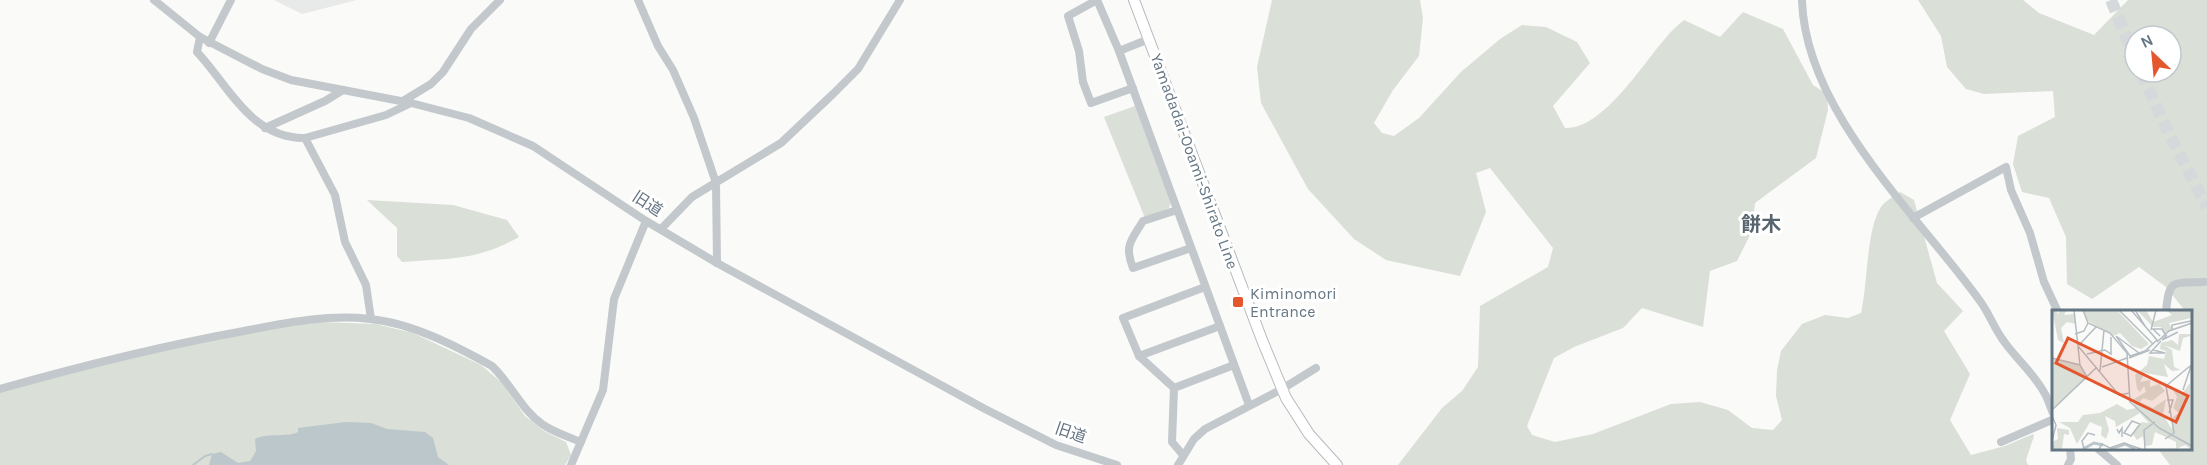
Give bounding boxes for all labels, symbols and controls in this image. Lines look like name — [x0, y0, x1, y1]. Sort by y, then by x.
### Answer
north arrow — [2123, 24, 2183, 84]
text: N — [2137, 30, 2156, 52]
street label: Yamadadai-Ooami-Shirato Line — [1147, 51, 1242, 271]
street label: 旧道 — [629, 187, 666, 220]
district label: 餅木 — [1741, 213, 1781, 236]
place label: Kiminomori Entrance — [1250, 284, 1337, 321]
marker: Kiminomori Entrance — [1231, 295, 1245, 309]
inset map — [2052, 310, 2192, 450]
street label: 旧道 — [1053, 418, 1089, 447]

